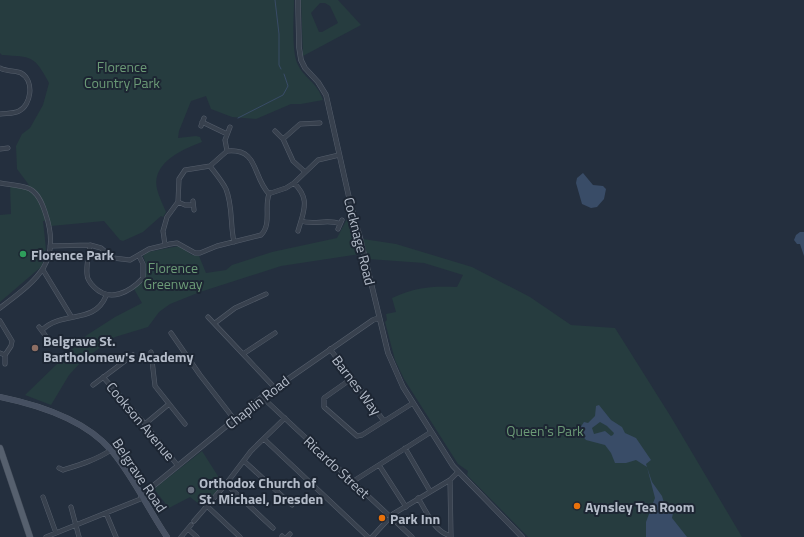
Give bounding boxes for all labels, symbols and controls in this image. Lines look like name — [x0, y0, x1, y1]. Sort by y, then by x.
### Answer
park label: Florence Country Park — [84, 56, 160, 93]
street label: Cocknage Road — [339, 195, 381, 287]
place label: Florence Park — [31, 244, 115, 265]
marker: Florence Park — [18, 249, 28, 259]
park label: Florence Greenway — [143, 257, 203, 294]
place label: Belgrave St. Bartholomew's Academy — [43, 330, 193, 367]
marker: Belgrave St. Bartholomew's Academy — [30, 343, 40, 353]
street label: Barnes Way — [327, 351, 387, 420]
street label: Chaplin Road — [220, 370, 294, 434]
street label: Cookson Avenue — [102, 377, 180, 465]
park label: Queen's Park — [506, 420, 584, 441]
street label: Ricardo Street — [299, 431, 375, 503]
street label: Belgrave Road — [108, 434, 172, 516]
place label: Orthodox Church of St. Michael, Dresden — [199, 472, 323, 509]
marker: Orthodox Church of St. Michael, Dresden — [186, 485, 196, 495]
place label: Aynsley Tea Room — [585, 496, 694, 517]
marker: Aynsley Tea Room — [572, 501, 582, 511]
place label: Park Inn — [390, 508, 440, 529]
marker: Park Inn — [377, 513, 387, 523]

